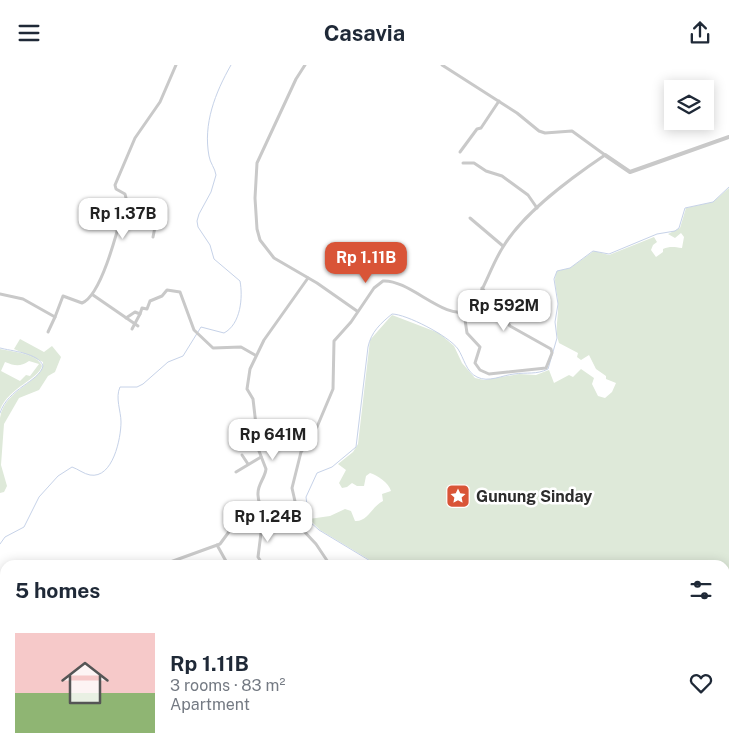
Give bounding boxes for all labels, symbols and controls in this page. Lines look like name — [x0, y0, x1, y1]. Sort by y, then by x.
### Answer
icon: menu — [15, 19, 43, 47]
icon: share — [686, 19, 714, 47]
text: Casavia — [324, 20, 405, 46]
map controls — [664, 80, 714, 130]
button: layers — [664, 80, 714, 130]
pin: Rp 1.37B — [71, 197, 175, 240]
text: Rp 1.37B — [90, 204, 156, 223]
pin: Rp 1.11B — [314, 241, 418, 284]
text: Rp 1.11B — [336, 248, 396, 267]
pin: Rp 592M — [458, 289, 550, 332]
text: Rp 592M — [469, 296, 539, 315]
pin: Rp 641M — [227, 419, 319, 461]
text: Rp 641M — [240, 425, 306, 444]
place icon: Gunung Sinday — [445, 483, 471, 509]
place label: Gunung Sinday — [476, 487, 592, 506]
pin: Rp 1.24B — [216, 501, 320, 543]
text: Rp 1.24B — [234, 507, 302, 526]
icon: filters — [687, 576, 715, 604]
text: 5 homes — [15, 578, 100, 603]
text: Rp 1.11B — [170, 651, 249, 676]
icon: home — [55, 653, 115, 713]
icon: heart — [687, 669, 715, 697]
text: 3 rooms · 83 m² — [170, 676, 285, 695]
text: Apartment — [170, 695, 250, 714]

